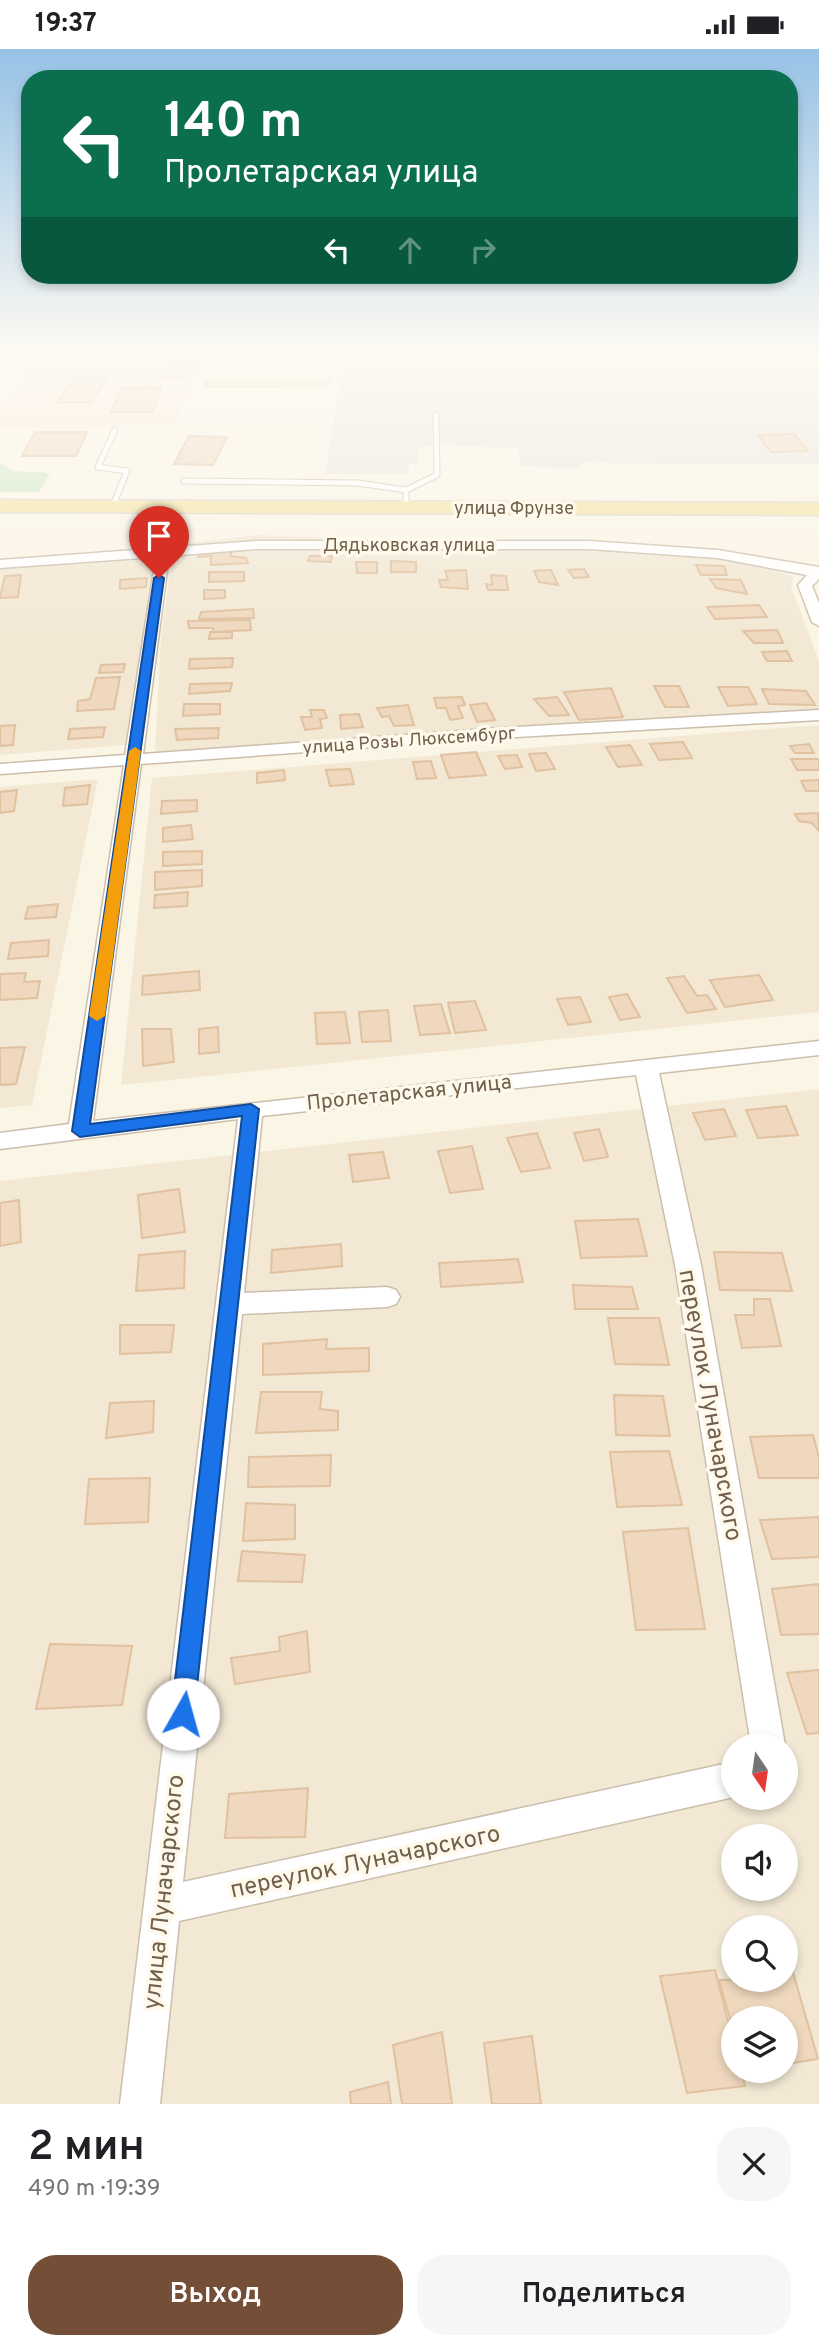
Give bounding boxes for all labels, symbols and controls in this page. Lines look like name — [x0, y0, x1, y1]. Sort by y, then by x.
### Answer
text: 19:37 — [35, 8, 97, 41]
text: 140 m — [164, 93, 303, 155]
icon: left — [49, 98, 140, 189]
text: Пролетарская улица — [164, 154, 478, 194]
icon: left — [318, 231, 356, 269]
icon: ahead — [391, 231, 429, 269]
icon: right — [464, 231, 502, 269]
street label: улица Фрунзе — [454, 498, 574, 521]
pin — [129, 506, 189, 578]
icon: arrive — [140, 517, 178, 555]
street label: Дядьковская улица — [323, 535, 495, 558]
street label: улица Розы Люксембург — [302, 723, 517, 760]
street label: Пролетарская улица — [305, 1069, 513, 1118]
street label: переулок Луначарского — [670, 1267, 748, 1544]
position arrow — [146, 1677, 220, 1751]
north arrow — [721, 1733, 798, 1809]
map controls — [721, 1733, 798, 2083]
street label: улица Луначарского — [138, 1773, 192, 2011]
street label: переулок Луначарского — [228, 1820, 503, 1906]
button: sound — [721, 1824, 798, 1901]
button: search — [721, 1915, 798, 1992]
button: layers — [721, 2006, 798, 2083]
text: 2 мин — [28, 2122, 145, 2175]
button: close — [717, 2127, 791, 2201]
text: 490 m · 19:39 — [28, 2175, 161, 2204]
button: Выход — [28, 2255, 403, 2335]
button: Поделиться — [417, 2255, 791, 2335]

